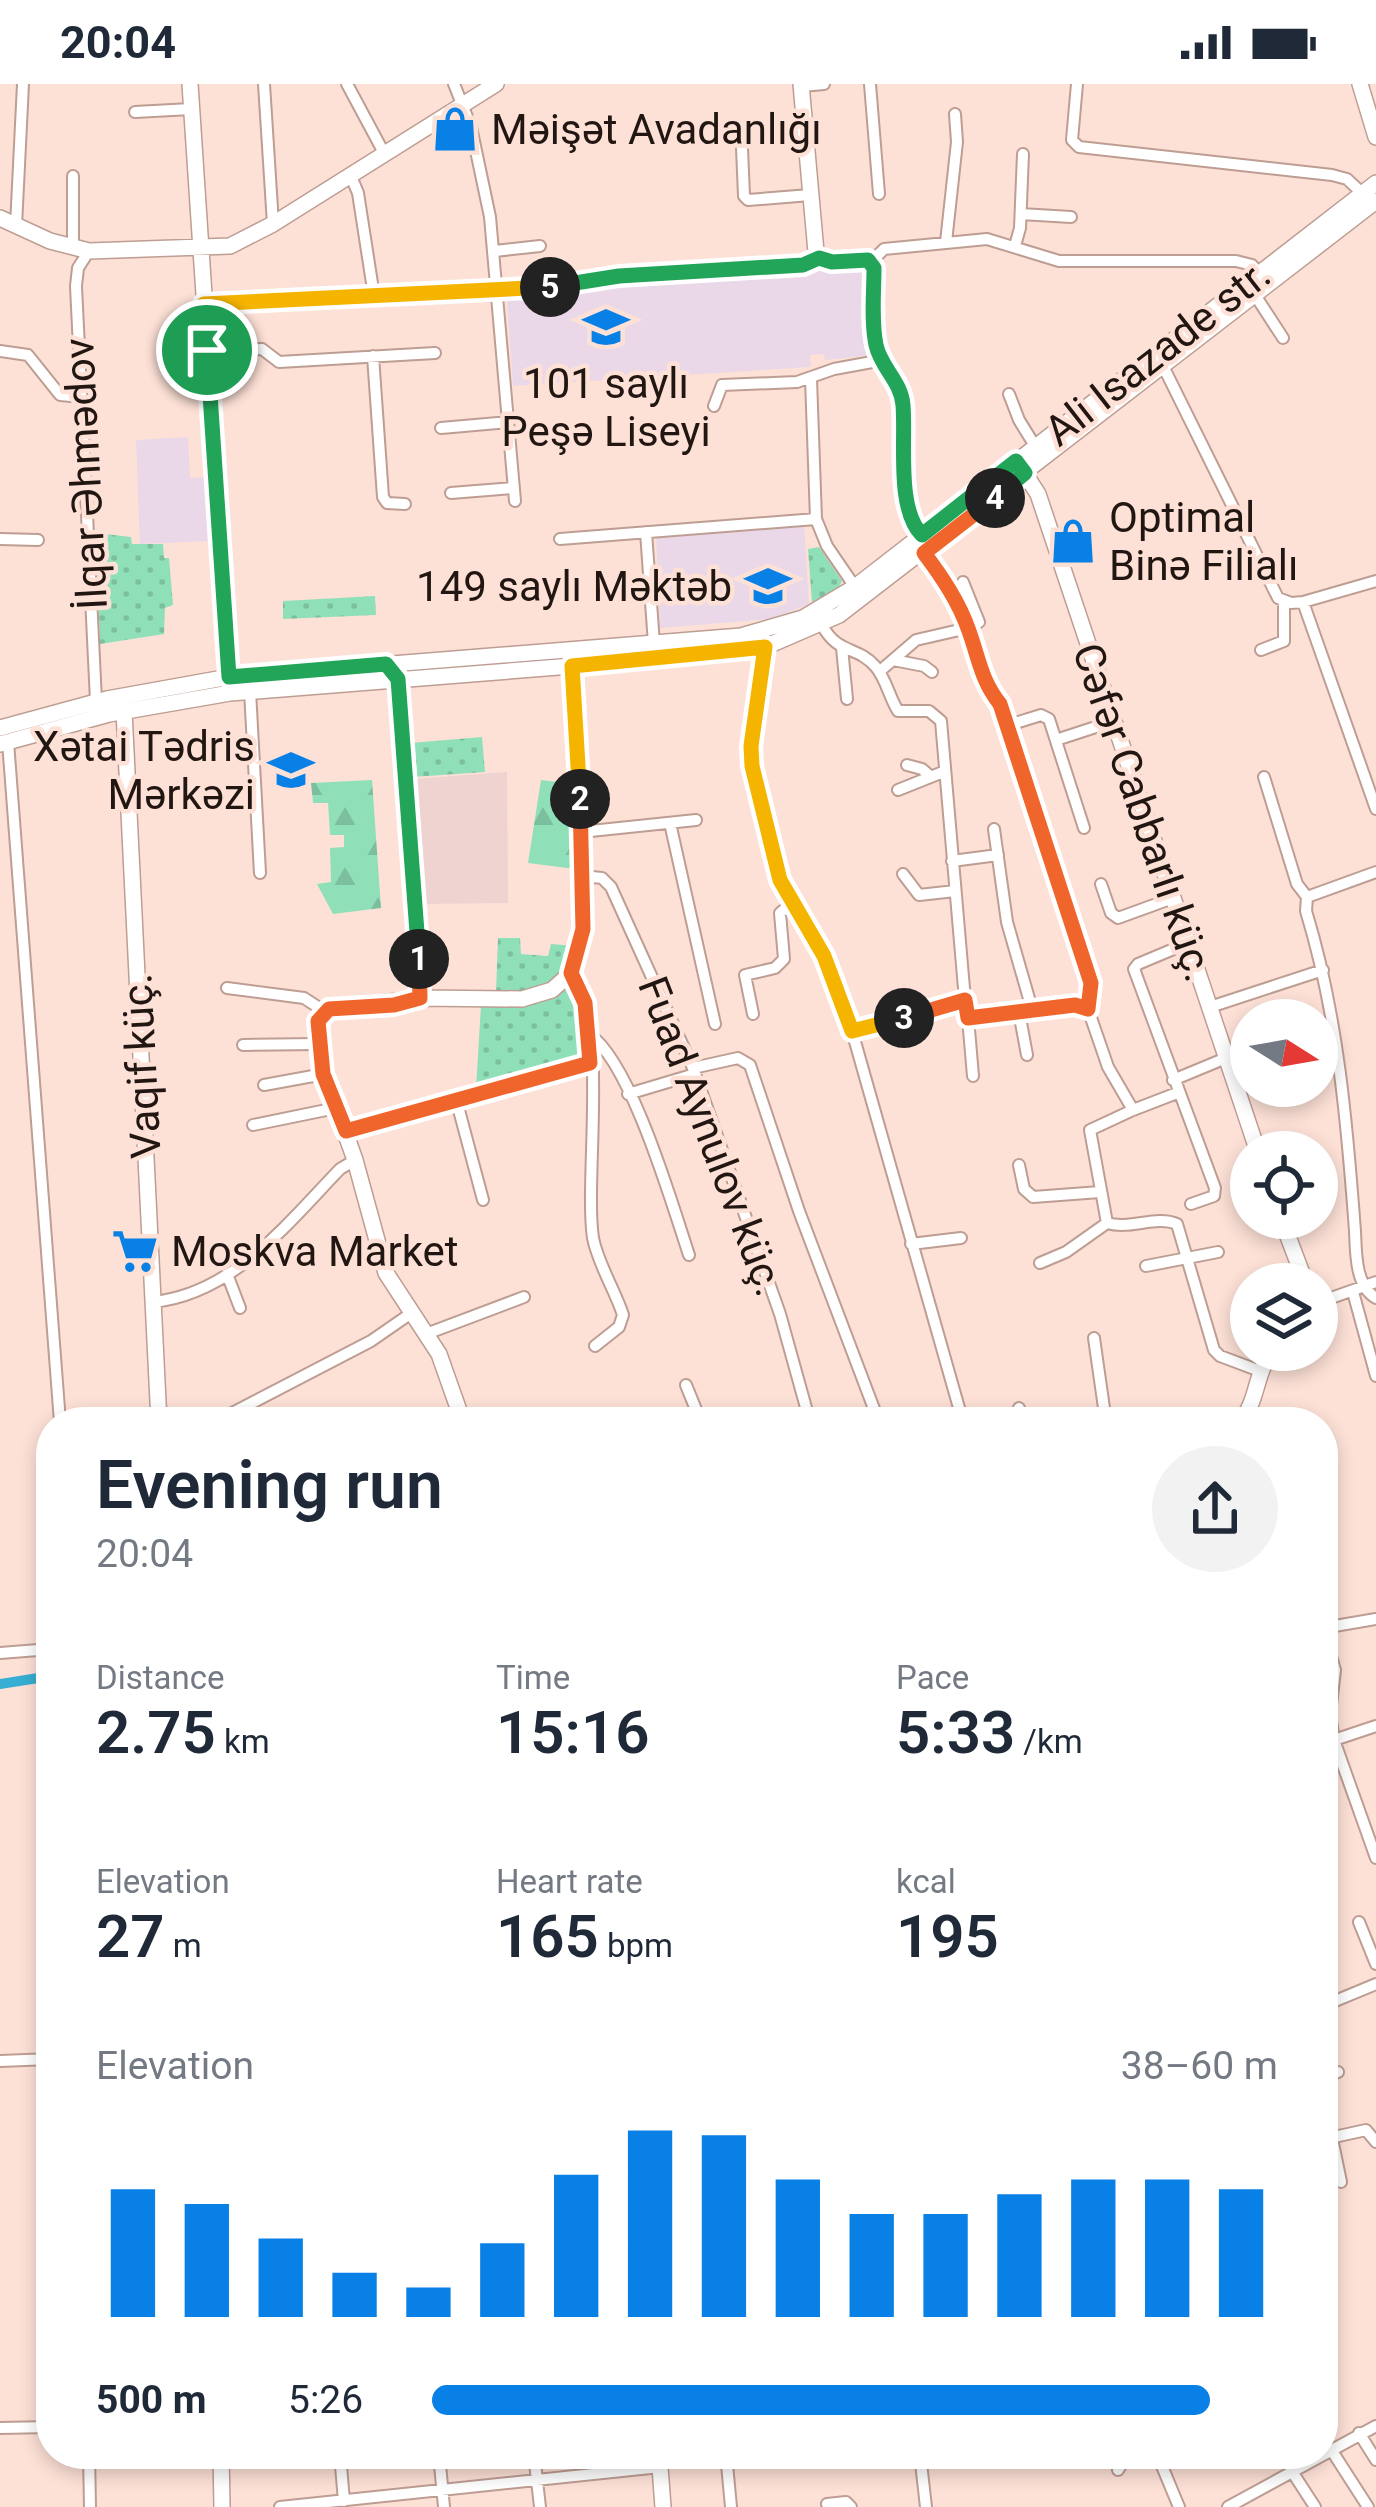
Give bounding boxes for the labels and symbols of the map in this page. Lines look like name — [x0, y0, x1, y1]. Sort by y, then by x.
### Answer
shop icon: Məişət Avadanlığı — [430, 104, 480, 154]
place label: Məişət Avadanlığı — [491, 105, 822, 154]
street label: Ali Isazade str. — [1035, 249, 1280, 456]
pin: 5 — [520, 257, 580, 317]
pin — [156, 299, 258, 401]
school or university icon: 101 saylı Peşə Liseyi — [581, 302, 631, 352]
street label: İlqar Əhmədov — [54, 337, 117, 611]
place label: 101 saylı Peşə Liseyi — [501, 359, 711, 456]
pin: 4 — [965, 468, 1025, 528]
place label: Optimal Binə Filialı — [1109, 493, 1298, 590]
shop icon: Optimal Binə Filialı — [1048, 516, 1098, 566]
school or university icon: 149 saylı Məktəb — [743, 561, 793, 611]
place label: 149 saylı Məktəb — [416, 562, 732, 611]
street label: Cəfər Cabbarlı küç. — [1063, 637, 1224, 987]
place label: Xətai Tədris Mərkəzi — [33, 722, 255, 819]
school or university icon: Xətai Tədris Mərkəzi — [266, 745, 316, 795]
pin: 2 — [550, 769, 610, 829]
pin: 1 — [389, 929, 449, 989]
street label: Fuad Aynulov küç. — [628, 970, 795, 1303]
street label: Vaqif küç. — [112, 972, 171, 1160]
pin: 3 — [874, 988, 934, 1048]
north arrow — [1230, 999, 1338, 1107]
supermarket icon: Moskva Market — [110, 1226, 160, 1276]
place label: Moskva Market — [171, 1227, 459, 1276]

